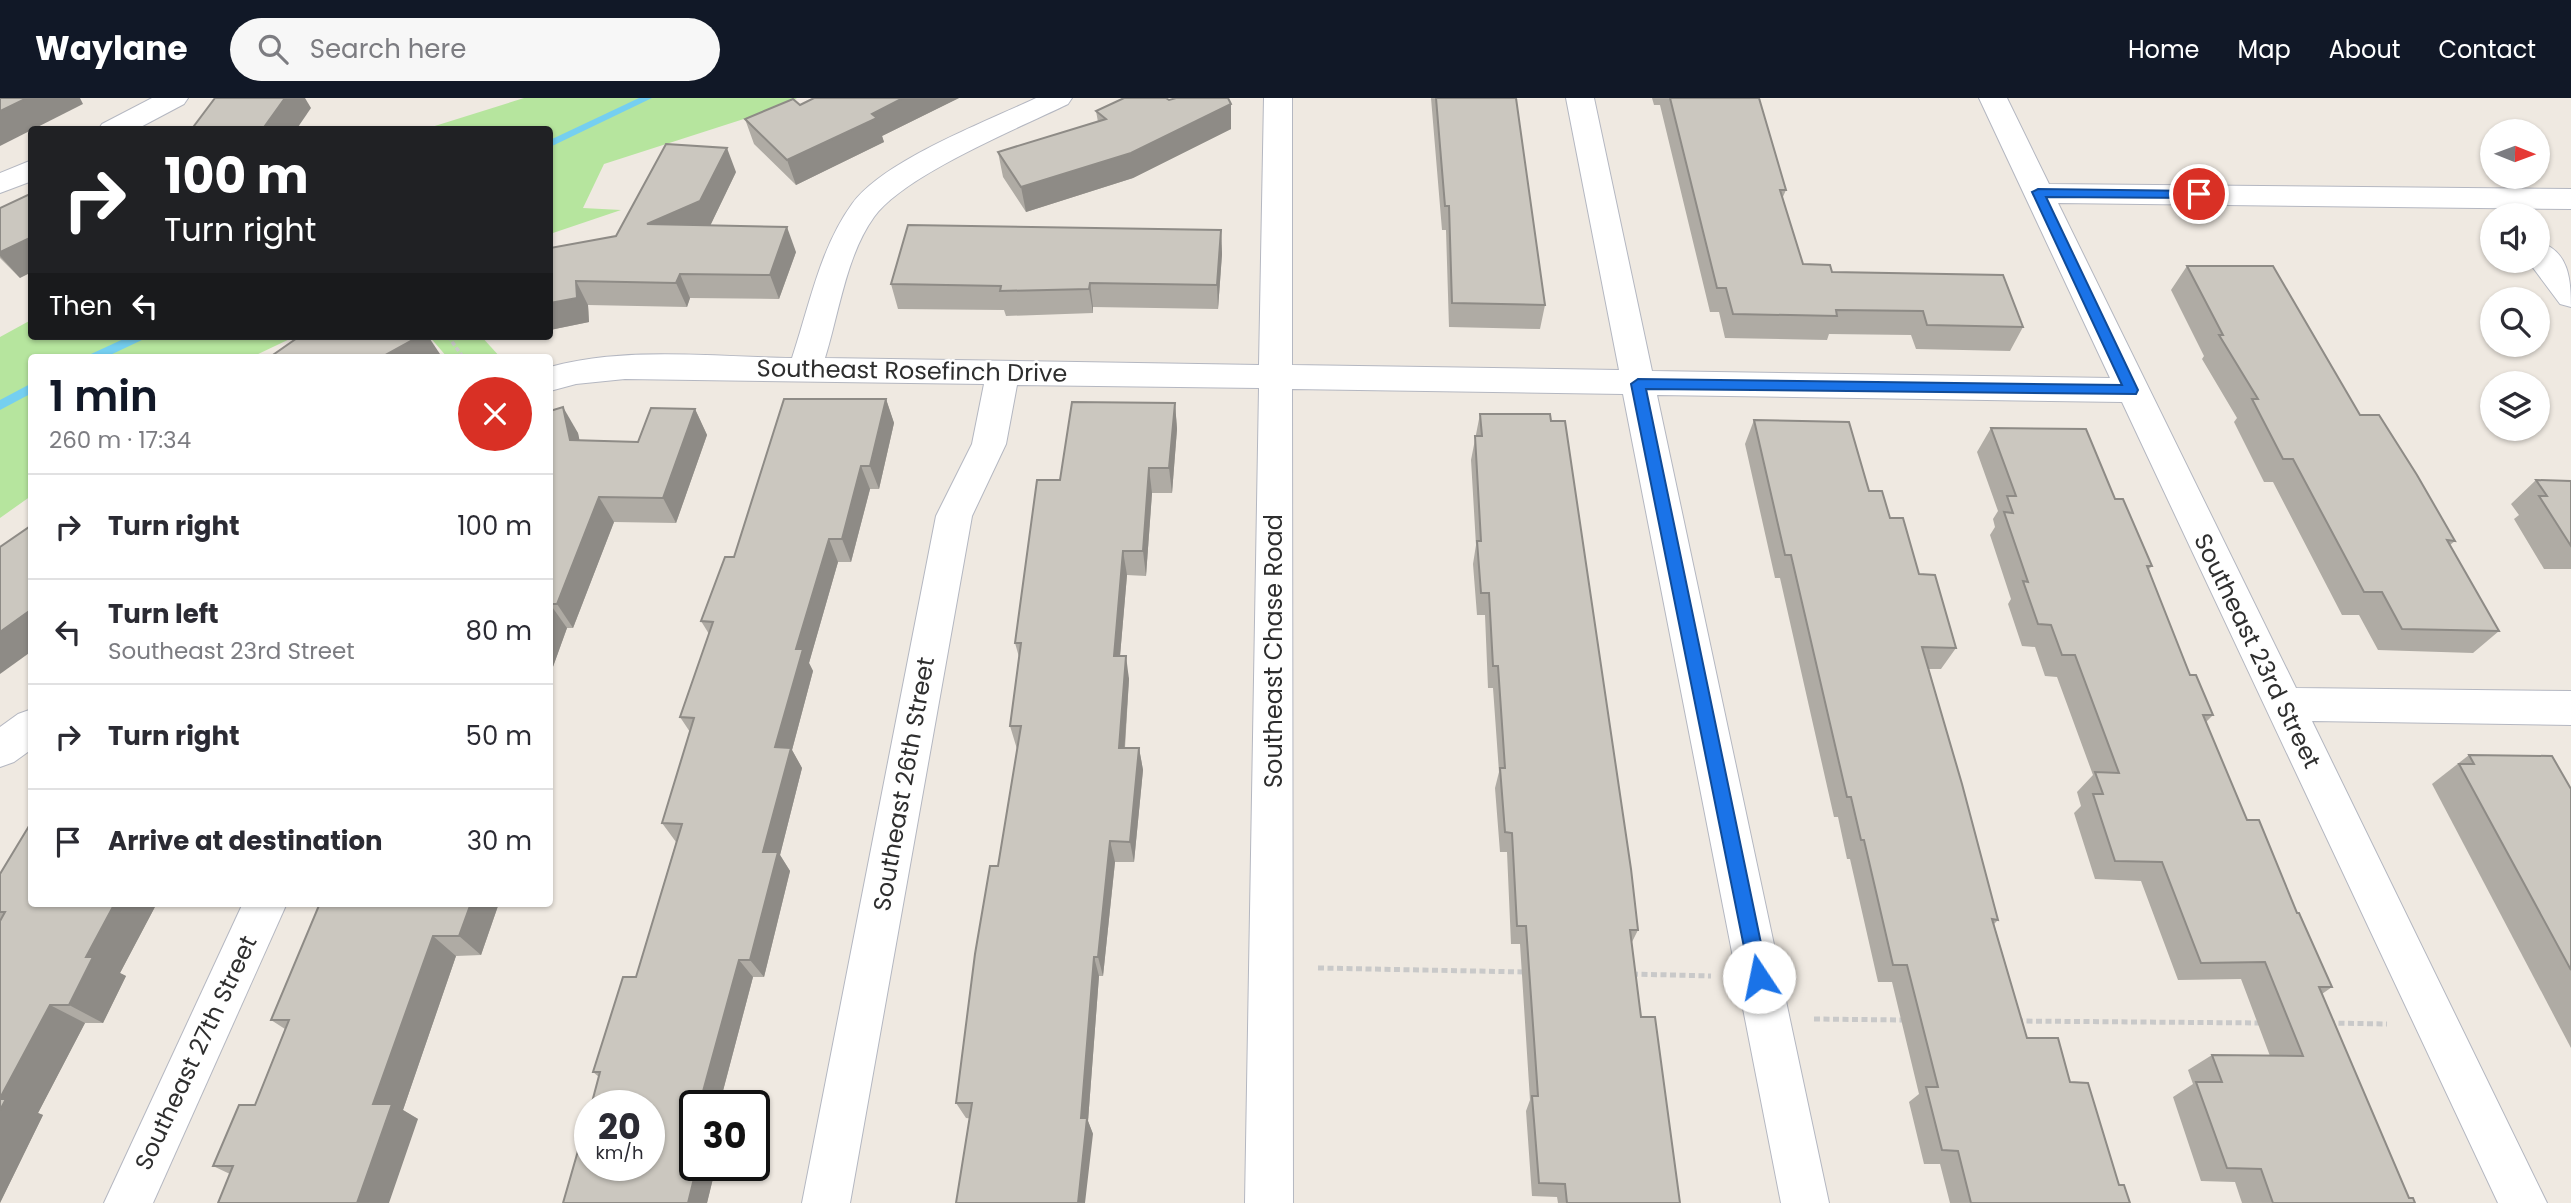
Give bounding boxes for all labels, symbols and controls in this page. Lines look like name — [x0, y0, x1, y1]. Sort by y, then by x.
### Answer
search box — [230, 18, 720, 81]
text: Waylane — [35, 25, 188, 72]
icon: search — [254, 30, 292, 68]
text: Search here — [310, 31, 466, 67]
text: Home — [2128, 33, 2200, 66]
text: Map — [2238, 33, 2291, 66]
text: About — [2329, 33, 2400, 66]
text: Contact — [2438, 33, 2536, 66]
north arrow — [2480, 119, 2550, 189]
map controls — [2480, 119, 2550, 441]
text: 100 m — [164, 142, 309, 210]
icon: right — [49, 154, 140, 245]
pin — [2169, 164, 2229, 224]
icon: arrive — [2180, 175, 2218, 213]
button: sound — [2480, 203, 2550, 273]
text: Turn right — [164, 207, 316, 252]
icon: left — [126, 287, 164, 325]
button: search — [2480, 287, 2550, 357]
text: Then — [49, 288, 112, 324]
street label: Southeast Rosefinch Drive — [756, 351, 1068, 390]
text: 1 min — [49, 367, 158, 426]
button: layers — [2480, 371, 2550, 441]
button: close — [458, 377, 532, 451]
text: 260 m · 17:34 — [49, 424, 191, 456]
icon: right — [49, 508, 87, 546]
text: Turn right — [108, 508, 240, 544]
text: 100 m — [457, 508, 532, 544]
street label: Southeast Chase Road — [1257, 514, 1290, 788]
street label: Southeast 23rd Street — [2186, 528, 2329, 774]
text: Turn left — [108, 596, 219, 632]
icon: left — [49, 613, 87, 651]
text: 80 m — [466, 613, 532, 649]
text: Southeast 23rd Street — [108, 635, 355, 667]
street label: Southeast 26th Street — [865, 654, 942, 914]
icon: right — [49, 718, 87, 756]
text: Turn right — [108, 718, 240, 754]
text: 50 m — [466, 718, 532, 754]
icon: arrive — [49, 823, 87, 861]
text: Arrive at destination — [108, 823, 383, 859]
text: 30 m — [467, 823, 532, 859]
street label: Southeast 27th Street — [127, 930, 264, 1175]
position arrow — [1722, 940, 1796, 1014]
speed limit sign: 30 — [679, 1090, 770, 1181]
text: 20 — [598, 1102, 641, 1151]
text: km/h — [596, 1140, 643, 1165]

